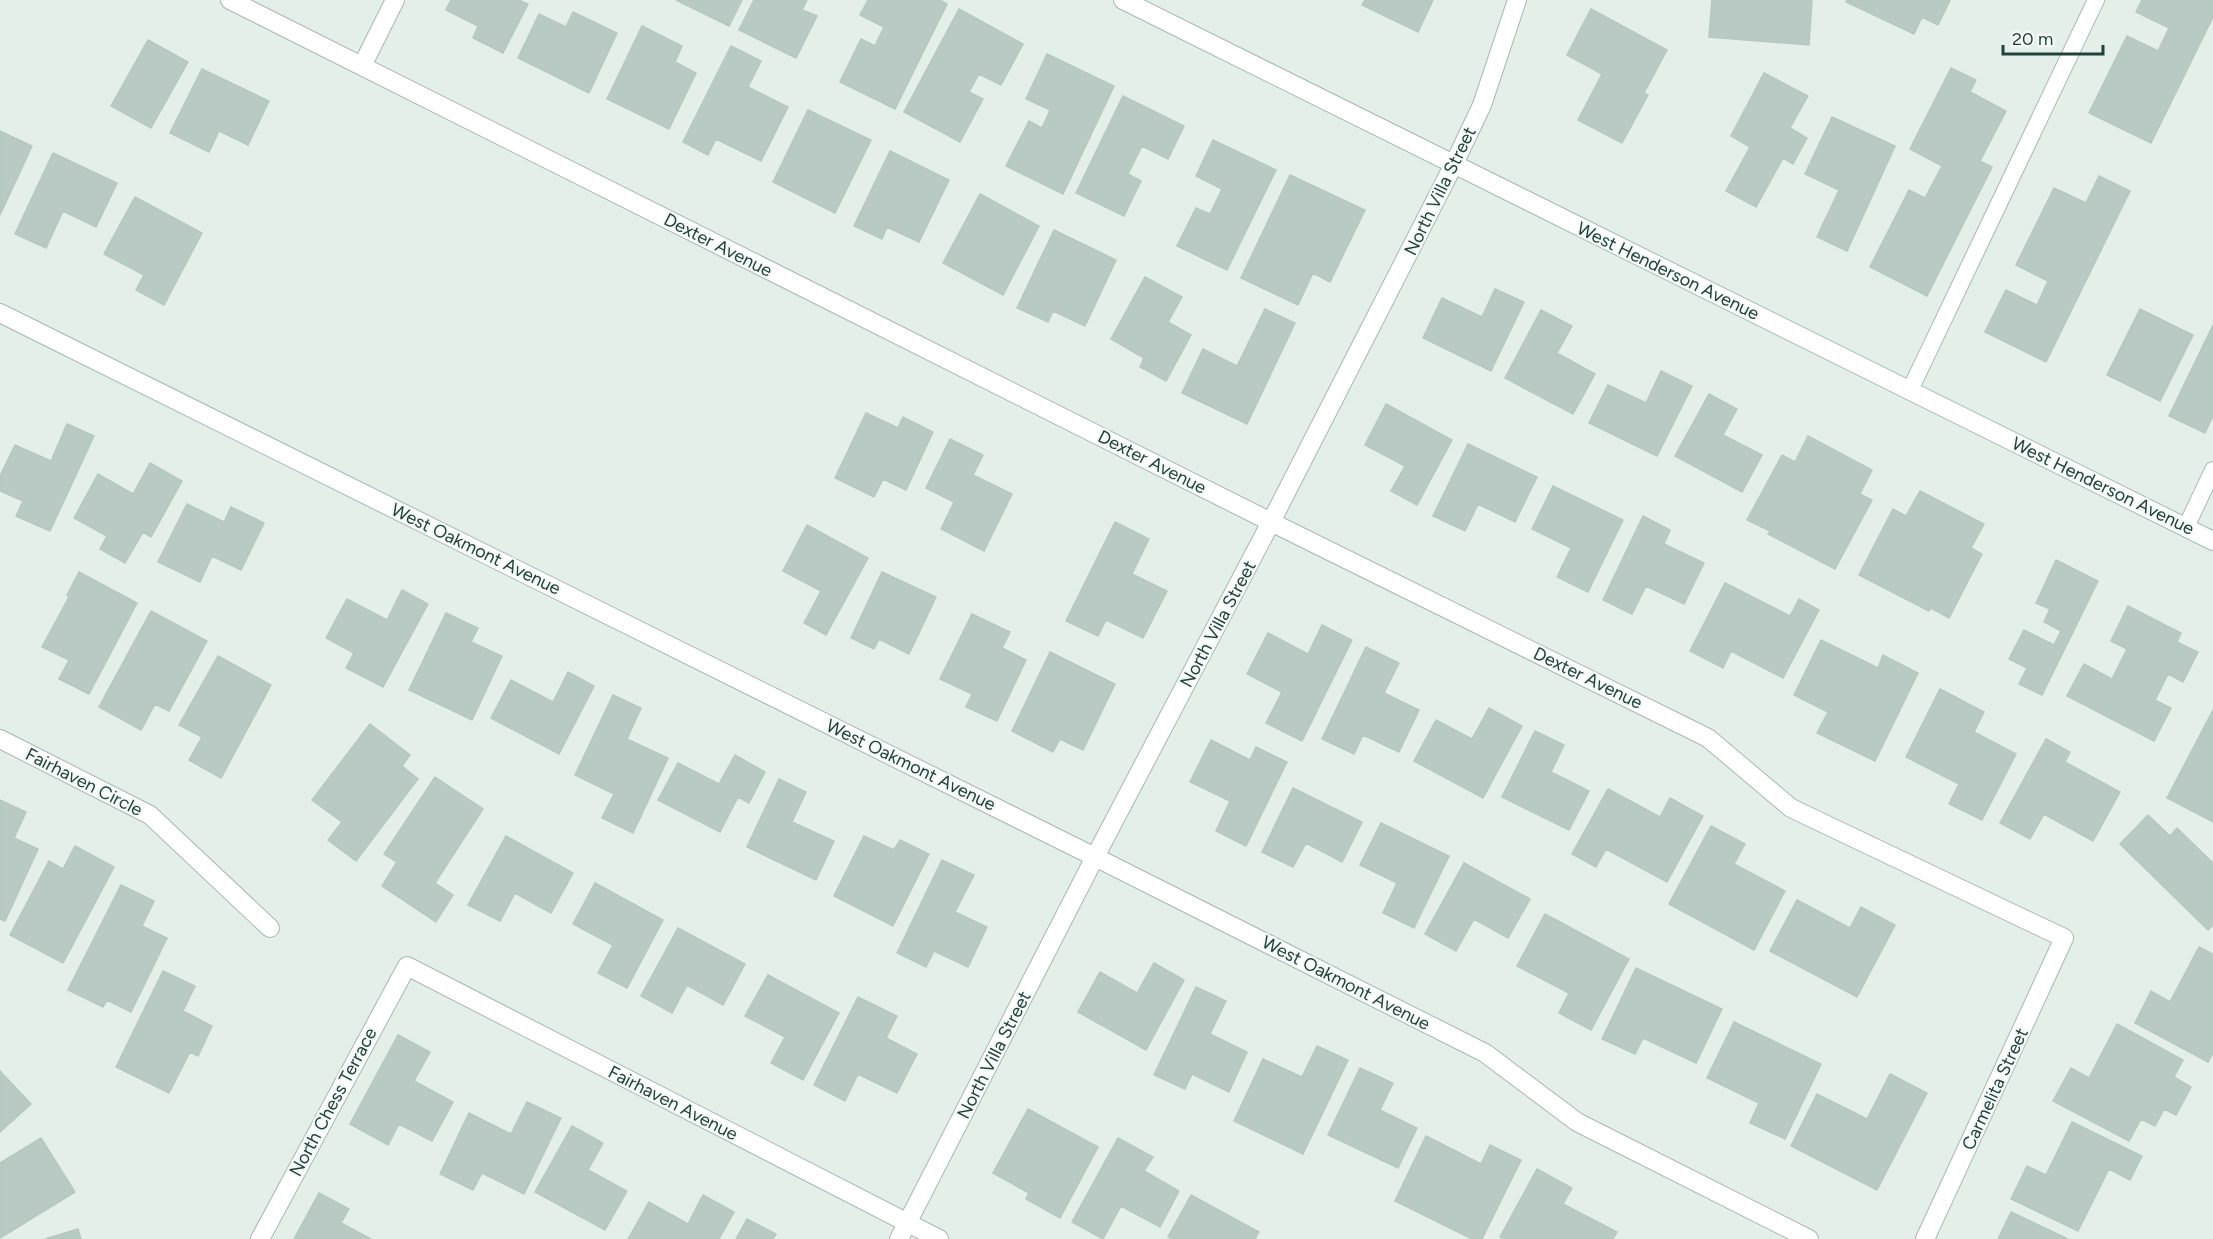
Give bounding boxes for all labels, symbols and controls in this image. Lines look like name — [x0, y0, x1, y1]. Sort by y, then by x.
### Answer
scale bar — [2003, 18, 2104, 56]
text: 20 m — [2012, 28, 2053, 50]
street label: North Villa Street — [1399, 123, 1481, 259]
street label: Dexter Avenue — [660, 208, 776, 282]
street label: West Henderson Avenue — [1573, 217, 1763, 325]
street label: Dexter Avenue — [1094, 425, 1210, 499]
street label: West Henderson Avenue — [2008, 432, 2198, 540]
street label: West Oakmont Avenue — [388, 498, 564, 600]
street label: North Villa Street — [1175, 557, 1261, 691]
street label: Dexter Avenue — [1530, 642, 1646, 714]
street label: West Oakmont Avenue — [823, 714, 999, 816]
street label: Fairhaven Circle — [22, 743, 146, 821]
street label: West Oakmont Avenue — [1258, 931, 1434, 1035]
street label: North Villa Street — [952, 987, 1036, 1123]
street label: North Chess Terrace — [284, 1024, 382, 1180]
street label: Carmelita Street — [1957, 1024, 2033, 1154]
street label: Fairhaven Avenue — [605, 1061, 742, 1145]

